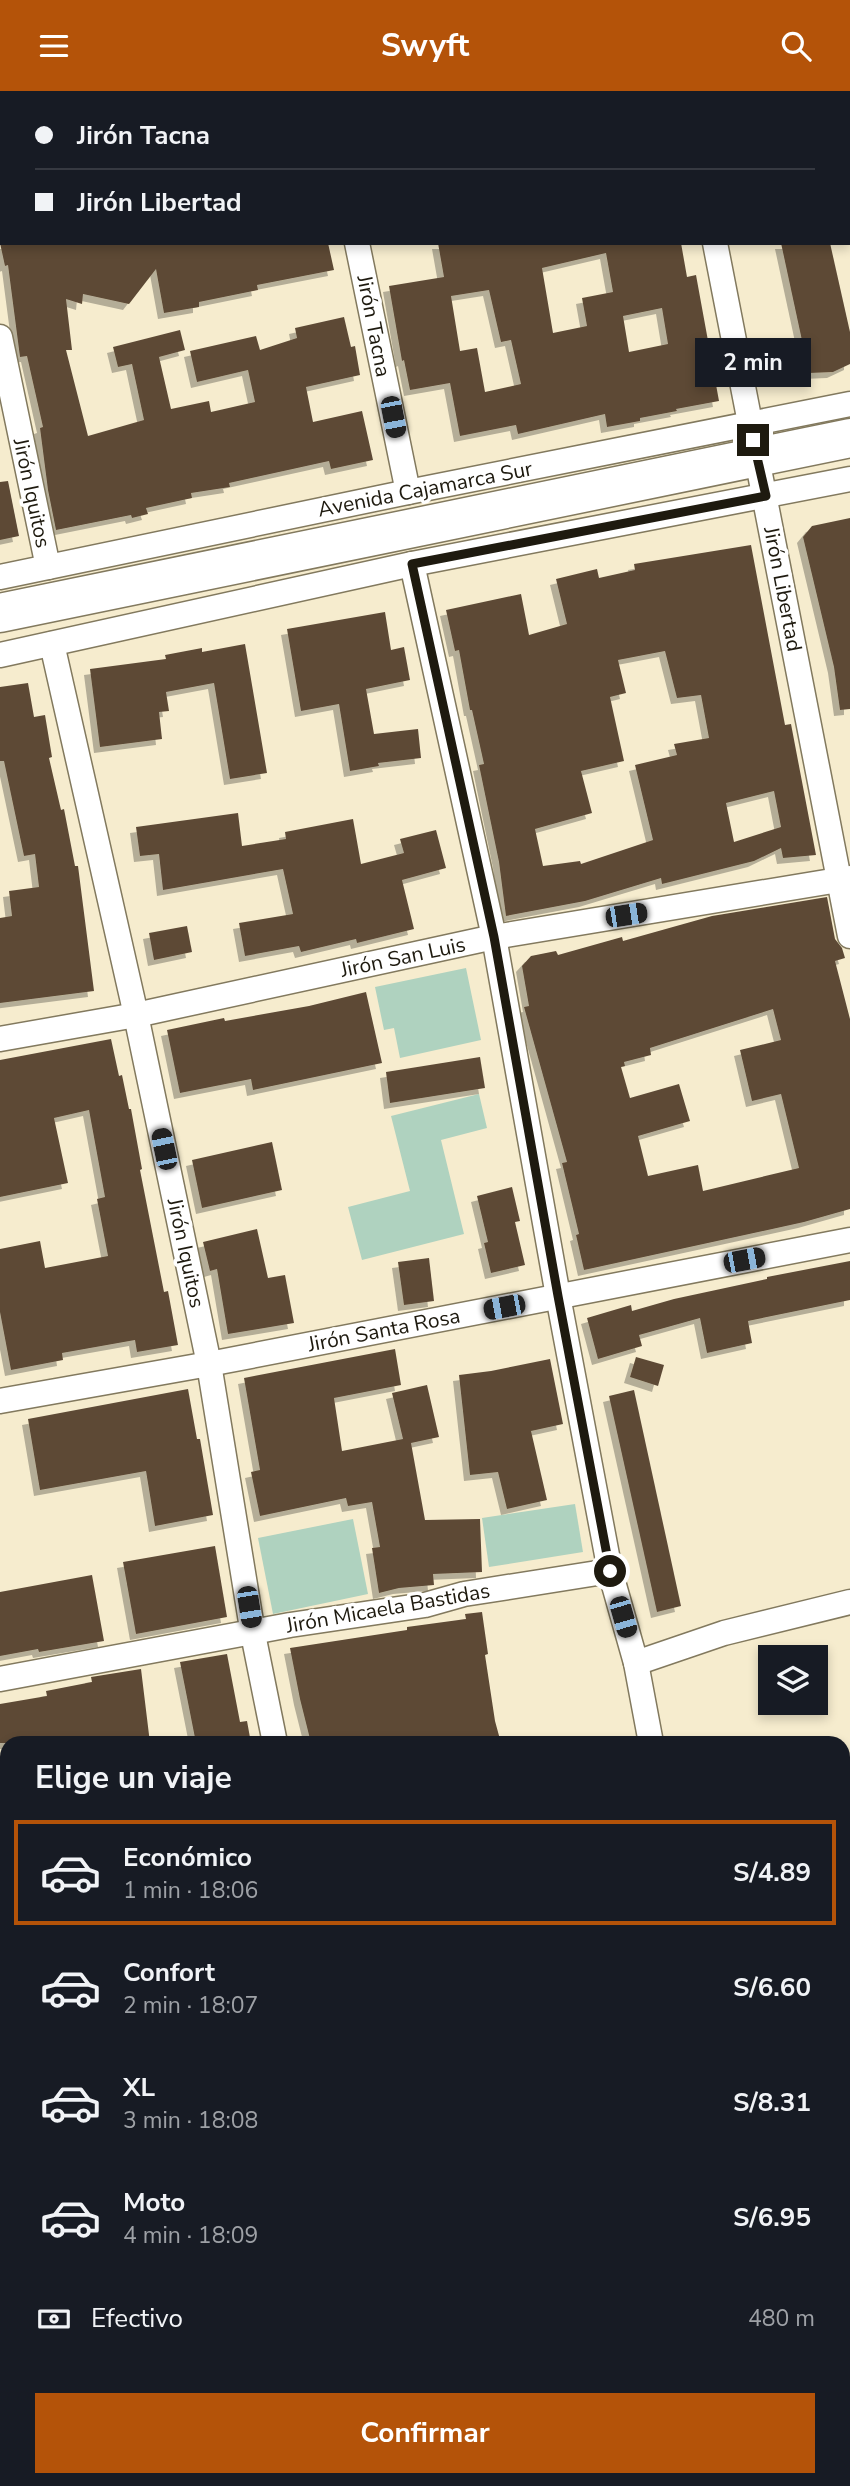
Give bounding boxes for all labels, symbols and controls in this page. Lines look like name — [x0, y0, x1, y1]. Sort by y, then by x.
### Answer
text: Swyft — [381, 24, 469, 67]
icon: menu — [35, 27, 73, 65]
icon: search — [777, 27, 815, 65]
text: Jirón Tacna — [77, 118, 210, 153]
text: Jirón Libertad — [77, 185, 242, 220]
street label: Jirón Tacna — [350, 272, 398, 379]
callout: 2 min — [695, 338, 811, 387]
text: 2 min — [723, 347, 783, 378]
car — [379, 394, 408, 440]
route end — [737, 424, 769, 456]
street label: Jirón Iquitos — [7, 435, 57, 550]
street label: Avenida Cajamarca Sur — [315, 454, 535, 524]
street label: Jirón Libertad — [757, 523, 809, 654]
car — [604, 901, 649, 929]
street label: Jirón San Luis — [337, 930, 468, 984]
car — [150, 1126, 179, 1172]
street label: Jirón Iquitos — [161, 1195, 211, 1310]
car — [722, 1246, 767, 1274]
car — [482, 1293, 527, 1321]
street label: Jirón Santa Rosa — [304, 1302, 463, 1359]
route start — [594, 1555, 626, 1587]
street label: Jirón Micaela Bastidas — [283, 1576, 492, 1640]
car — [236, 1585, 263, 1629]
car — [608, 1594, 639, 1640]
map controls — [758, 1645, 828, 1715]
button: layers — [758, 1645, 828, 1715]
text: Elige un viaje — [35, 1756, 232, 1799]
text: Económico — [123, 1840, 252, 1875]
icon: car — [39, 1841, 102, 1904]
text: S/4.89 — [733, 1855, 811, 1890]
text: 1 min · 18:06 — [123, 1875, 258, 1906]
text: Confort — [123, 1955, 215, 1990]
icon: car — [39, 1956, 102, 2019]
text: S/6.60 — [733, 1970, 811, 2005]
text: 2 min · 18:07 — [123, 1990, 258, 2021]
text: XL — [123, 2070, 155, 2105]
icon: car — [39, 2071, 102, 2134]
text: S/8.31 — [733, 2085, 811, 2120]
text: 3 min · 18:08 — [123, 2105, 258, 2136]
text: Moto — [123, 2185, 185, 2220]
icon: car — [39, 2186, 102, 2249]
text: S/6.95 — [733, 2200, 811, 2235]
text: 4 min · 18:09 — [123, 2220, 258, 2251]
icon: cash — [35, 2300, 73, 2338]
text: Efectivo — [91, 2301, 183, 2336]
text: 480 m — [748, 2303, 815, 2334]
button: Confirmar — [35, 2393, 815, 2473]

